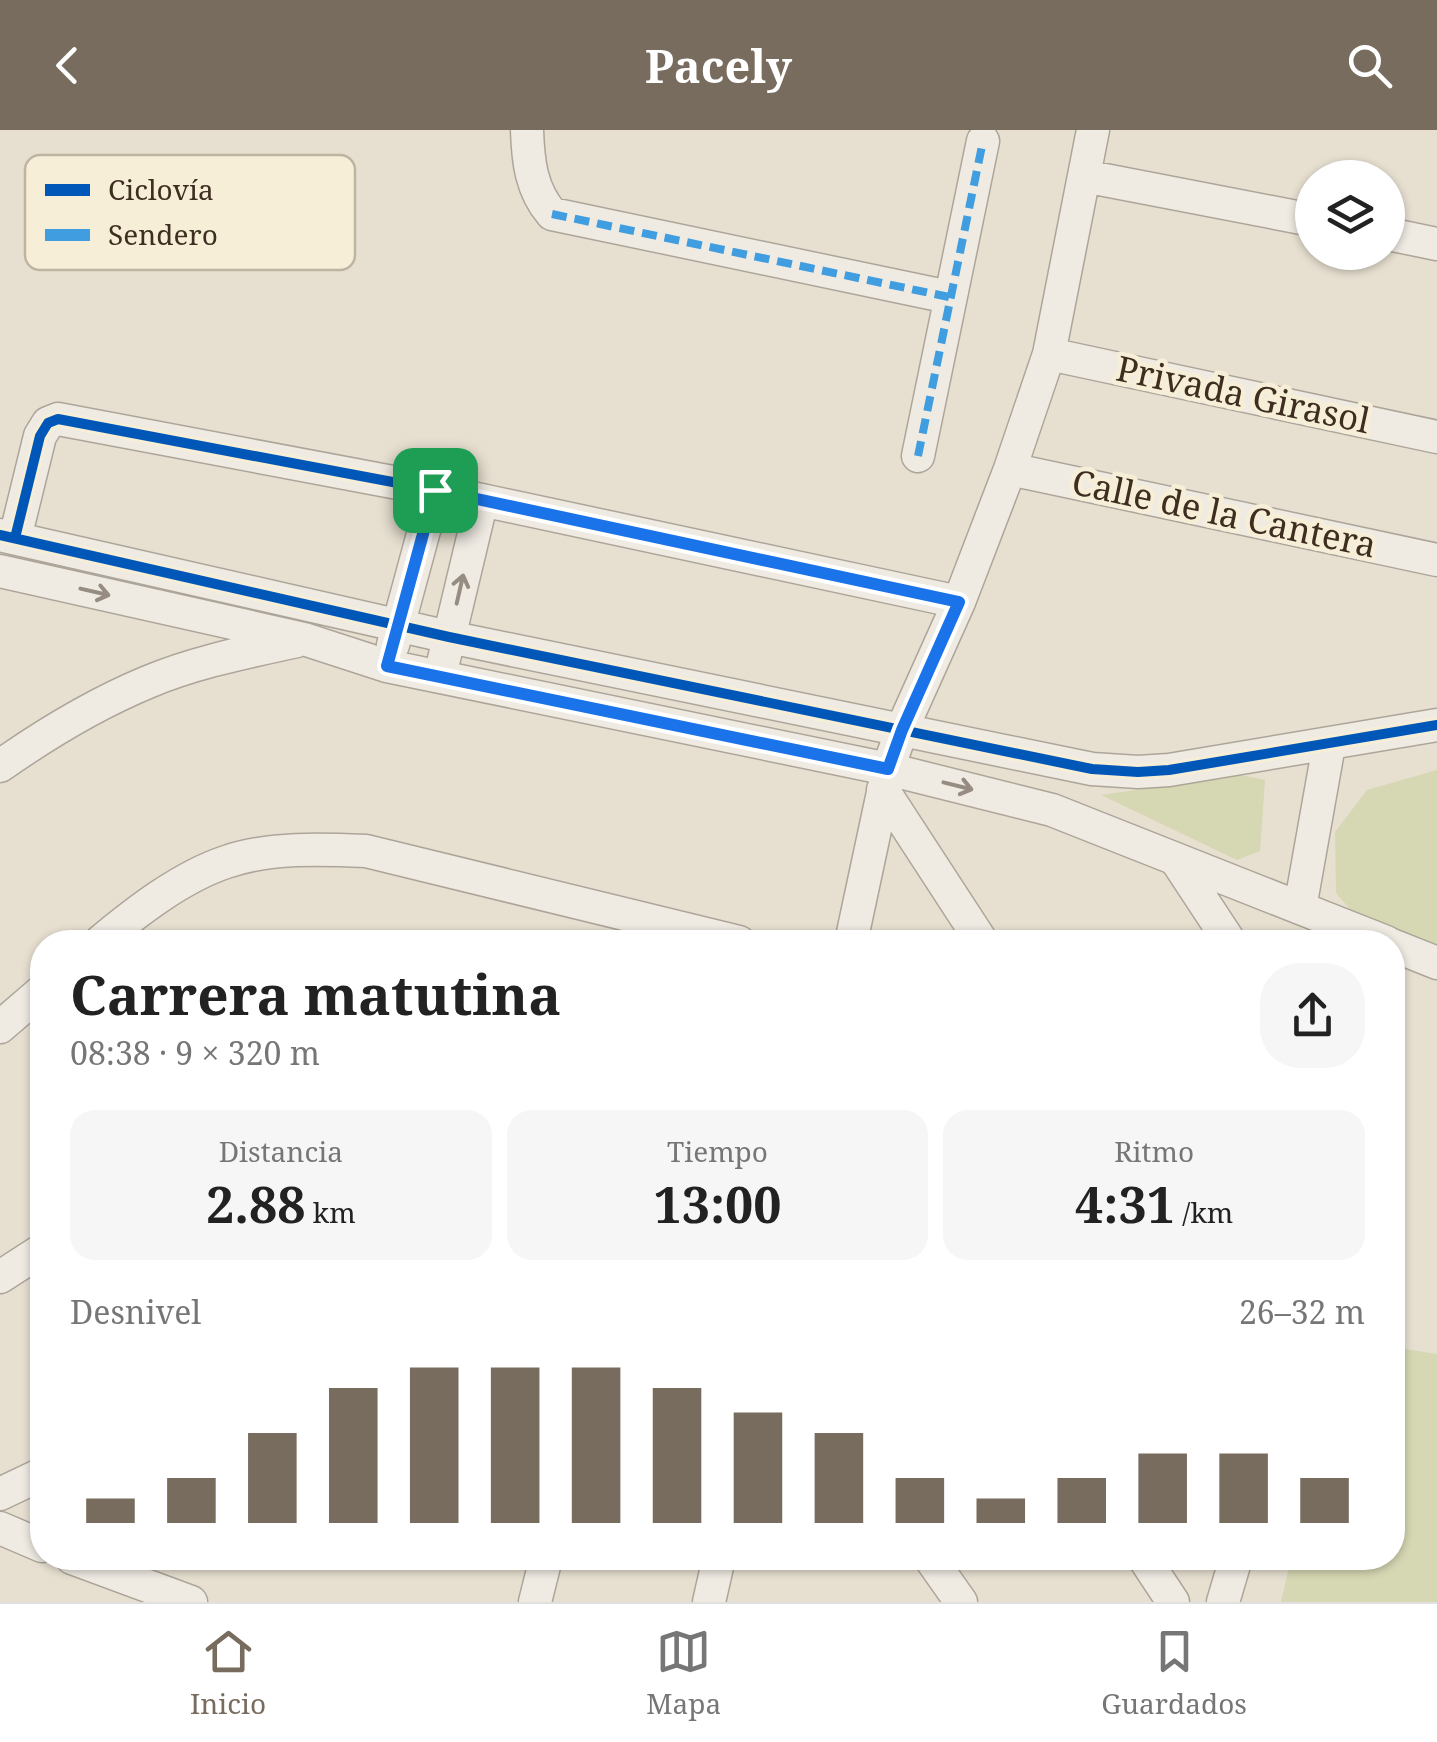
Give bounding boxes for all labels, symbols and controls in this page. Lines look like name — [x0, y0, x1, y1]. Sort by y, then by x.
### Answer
text: Pacely — [645, 35, 792, 96]
icon: back — [40, 38, 95, 93]
icon: search — [1342, 38, 1397, 93]
legend — [25, 155, 355, 270]
map controls — [1295, 160, 1405, 270]
button: layers — [1295, 160, 1405, 270]
text: Ciclovía — [108, 170, 214, 208]
text: Sendero — [108, 215, 218, 253]
street label: Privada Girasol — [1112, 344, 1374, 443]
pin — [393, 448, 478, 533]
street label: Calle de la Cantera — [1068, 457, 1381, 568]
icon: arrive — [408, 463, 463, 518]
one-way arrow — [452, 573, 470, 605]
one-way arrow — [78, 584, 110, 603]
one-way arrow — [942, 778, 973, 797]
text: Carrera matutina — [70, 956, 561, 1031]
button: share — [1260, 963, 1365, 1068]
text: 08:38 · 9 × 320 m — [70, 1031, 320, 1074]
text: Distancia — [219, 1132, 343, 1170]
text: Tiempo — [667, 1132, 768, 1170]
text: Ritmo — [1114, 1132, 1194, 1170]
text: 2.88 — [206, 1170, 305, 1238]
text: 13:00 — [653, 1170, 782, 1238]
text: 4:31 — [1075, 1170, 1175, 1238]
text: km — [305, 1193, 356, 1231]
text: /km — [1175, 1193, 1233, 1231]
text: Desnivel — [70, 1290, 201, 1333]
text: 26–32 m — [1239, 1290, 1365, 1333]
tab: Inicio — [190, 1624, 266, 1722]
tab: Mapa — [646, 1624, 721, 1722]
tab: Guardados — [1101, 1624, 1247, 1722]

